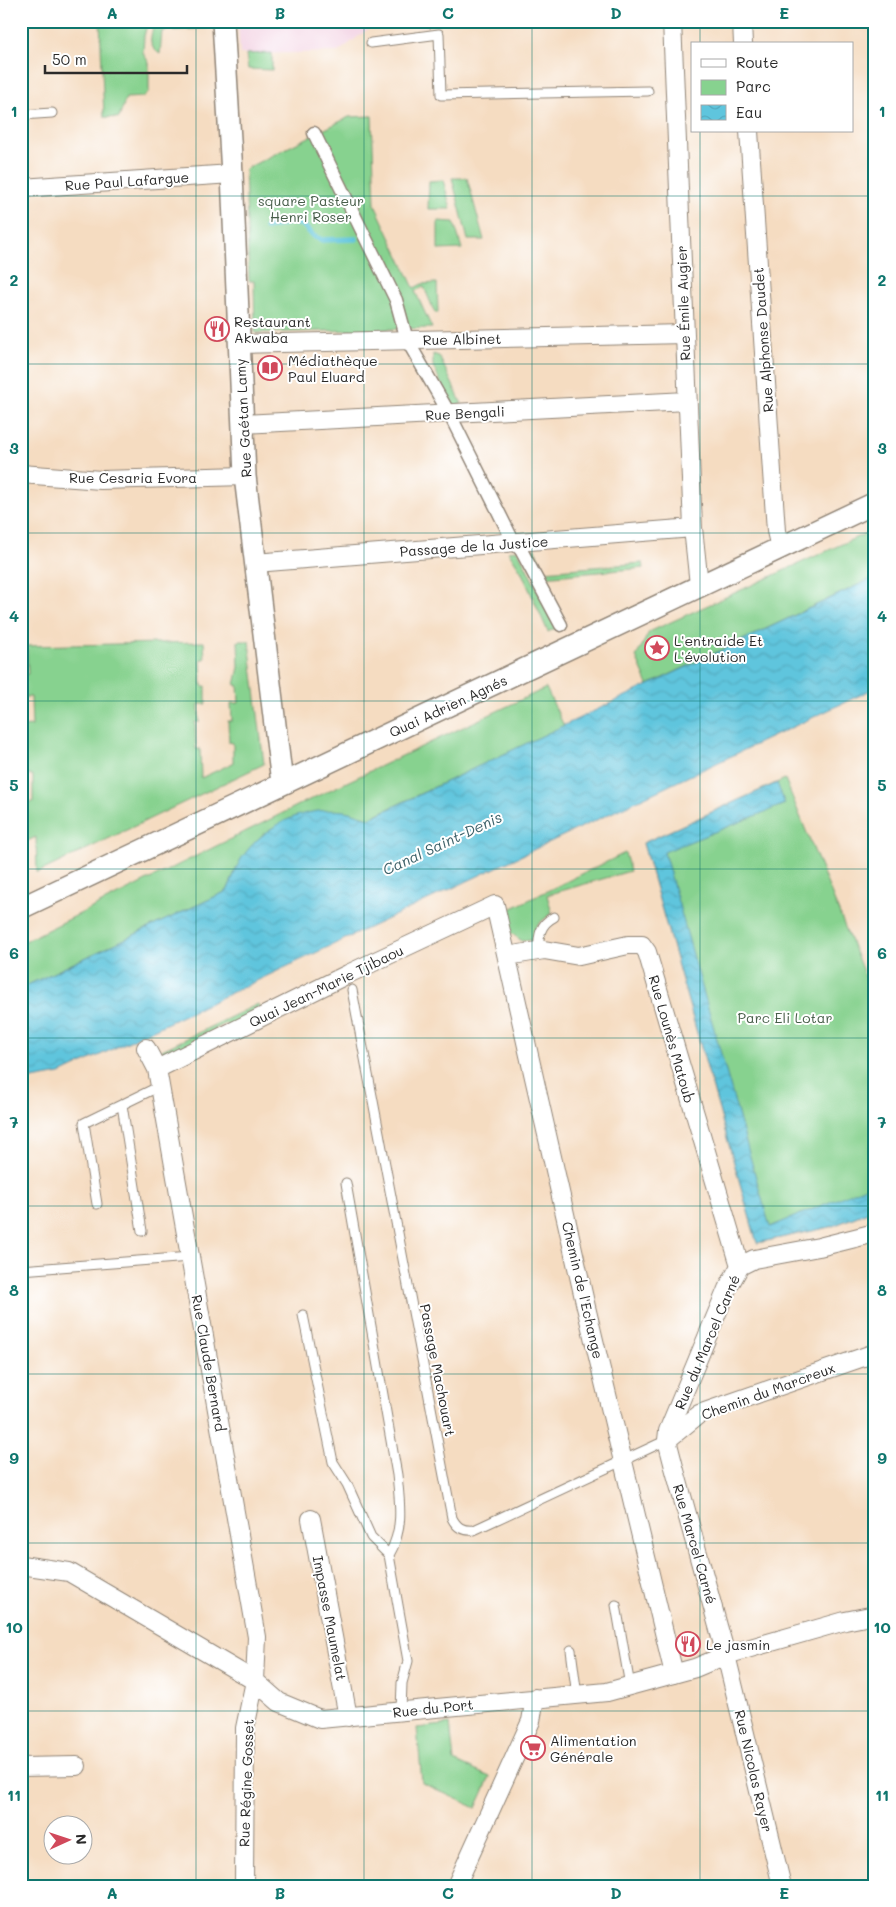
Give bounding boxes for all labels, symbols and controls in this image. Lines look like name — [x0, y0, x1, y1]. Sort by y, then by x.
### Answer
text: A — [106, 2, 118, 23]
text: B — [275, 2, 285, 23]
text: C — [442, 2, 454, 23]
text: D — [610, 2, 622, 23]
text: E — [779, 2, 789, 23]
scale bar — [45, 42, 188, 74]
legend — [691, 42, 854, 132]
text: 50 m — [52, 49, 87, 69]
text: Route — [736, 52, 779, 72]
text: Parc — [736, 76, 771, 96]
text: 1 — [10, 100, 18, 121]
text: 1 — [878, 100, 886, 121]
text: Eau — [736, 102, 762, 122]
street label: Rue Paul Lafargue — [64, 167, 190, 195]
park label: square Pasteur Henri Roser — [258, 191, 364, 226]
street label: Rue Émile Augier — [671, 245, 695, 361]
street label: Rue Alphonse Daudet — [748, 267, 778, 413]
text: 2 — [10, 269, 19, 290]
text: 2 — [878, 269, 887, 290]
place label: Restaurant Akwaba — [234, 312, 311, 347]
restaurant icon: Restaurant Akwaba — [204, 316, 230, 342]
street label: Rue Albinet — [422, 329, 502, 349]
place label: Médiathèque Paul Eluard — [288, 351, 378, 386]
library icon: Médiathèque Paul Eluard — [257, 355, 283, 381]
street label: Rue Gaétan Lamy — [230, 358, 256, 478]
street label: Rue Bengali — [425, 401, 505, 425]
text: 3 — [9, 437, 19, 458]
text: 3 — [877, 437, 887, 458]
street label: Rue Cesaria Evora — [69, 468, 197, 487]
street label: Passage de la Justice — [399, 531, 549, 561]
text: 4 — [9, 605, 19, 626]
text: 4 — [877, 605, 887, 626]
place label: L'entraide Et L'évolution — [674, 631, 763, 666]
place icon: L'entraide Et L'évolution — [644, 635, 670, 661]
street label: Quai Adrien Agnés — [386, 670, 510, 742]
text: 5 — [9, 774, 19, 795]
text: 5 — [877, 774, 887, 795]
water label: Canal Saint-Denis — [379, 807, 505, 879]
street label: Quai Jean-Marie Tjibaou — [246, 940, 406, 1032]
text: 6 — [9, 942, 19, 963]
text: 6 — [877, 942, 887, 963]
street label: Rue Lounès Matoub — [645, 973, 699, 1105]
park label: Parc Eli Lotar — [738, 1008, 832, 1027]
text: 7 — [10, 1111, 19, 1132]
text: 7 — [878, 1111, 887, 1132]
street label: Chemin de l'Echange — [558, 1220, 608, 1360]
street label: Rue du Marcel Carné — [670, 1272, 744, 1412]
text: 8 — [9, 1279, 19, 1300]
text: 8 — [877, 1279, 887, 1300]
street label: Rue Claude Bernard — [188, 1293, 230, 1433]
street label: Passage Machouart — [416, 1302, 460, 1438]
street label: Chemin du Marcreux — [699, 1358, 837, 1424]
text: 9 — [9, 1447, 19, 1468]
text: 9 — [877, 1447, 887, 1468]
street label: Rue Marcel Carné — [669, 1482, 721, 1606]
street label: Impasse Maumelat — [309, 1554, 351, 1682]
text: 10 — [5, 1616, 23, 1637]
text: 10 — [873, 1616, 891, 1637]
restaurant icon: Le jasmin — [675, 1631, 701, 1657]
place label: Le jasmin — [706, 1635, 770, 1654]
street label: Rue du Port — [392, 1694, 474, 1722]
street label: Rue Nicolas Rayer — [731, 1708, 777, 1834]
street label: Rue Régine Gosset — [234, 1719, 258, 1847]
place label: Alimentation Générale — [550, 1731, 636, 1766]
supermarket icon: Alimentation Générale — [520, 1735, 546, 1761]
text: 11 — [7, 1784, 21, 1805]
text: 11 — [875, 1784, 889, 1805]
north arrow — [42, 1814, 92, 1864]
text: N — [72, 1833, 91, 1845]
text: A — [106, 1882, 118, 1903]
text: B — [275, 1882, 285, 1903]
text: C — [442, 1882, 454, 1903]
text: D — [610, 1882, 622, 1903]
text: E — [779, 1882, 789, 1903]

